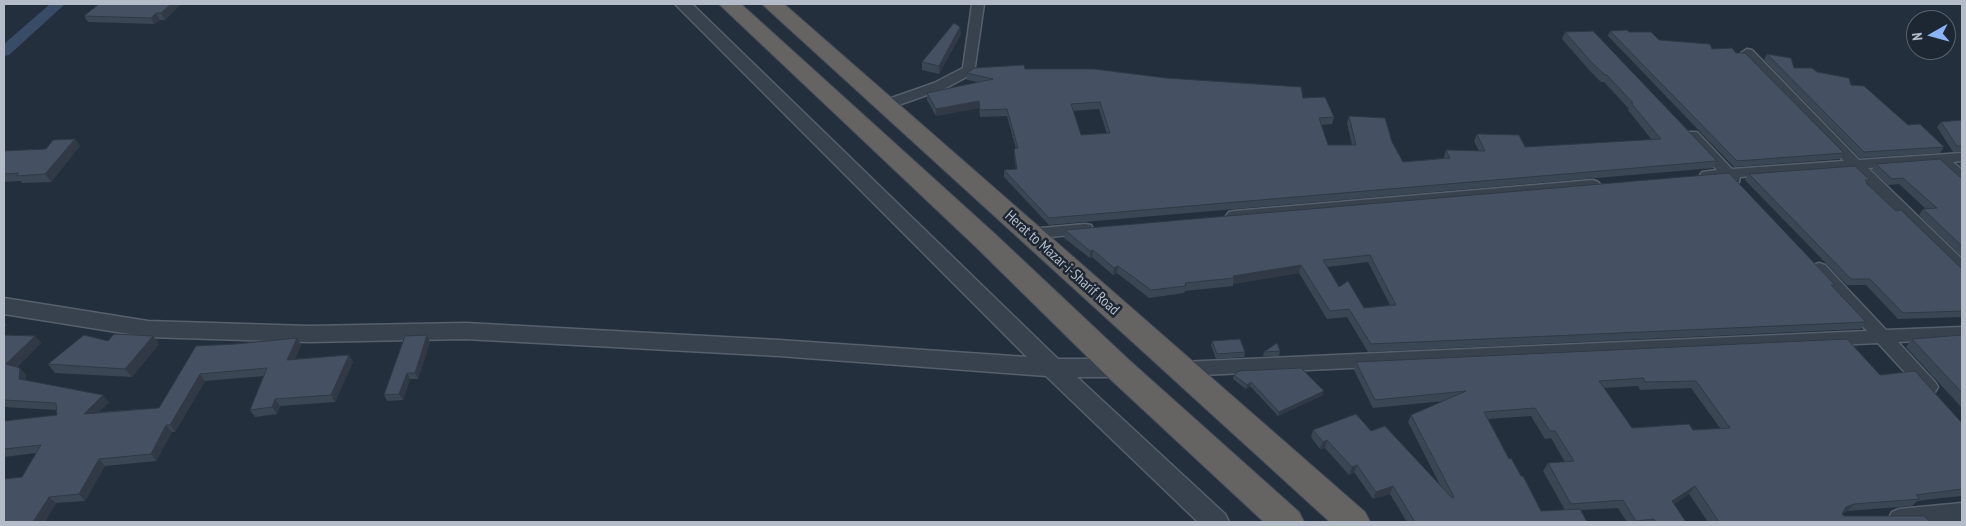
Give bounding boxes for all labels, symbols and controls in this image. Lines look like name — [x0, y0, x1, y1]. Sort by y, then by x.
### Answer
north arrow — [1906, 10, 1956, 60]
text: N — [1908, 32, 1926, 42]
street label: Herat to Mazar-i-Sharif Road — [1001, 207, 1123, 319]

